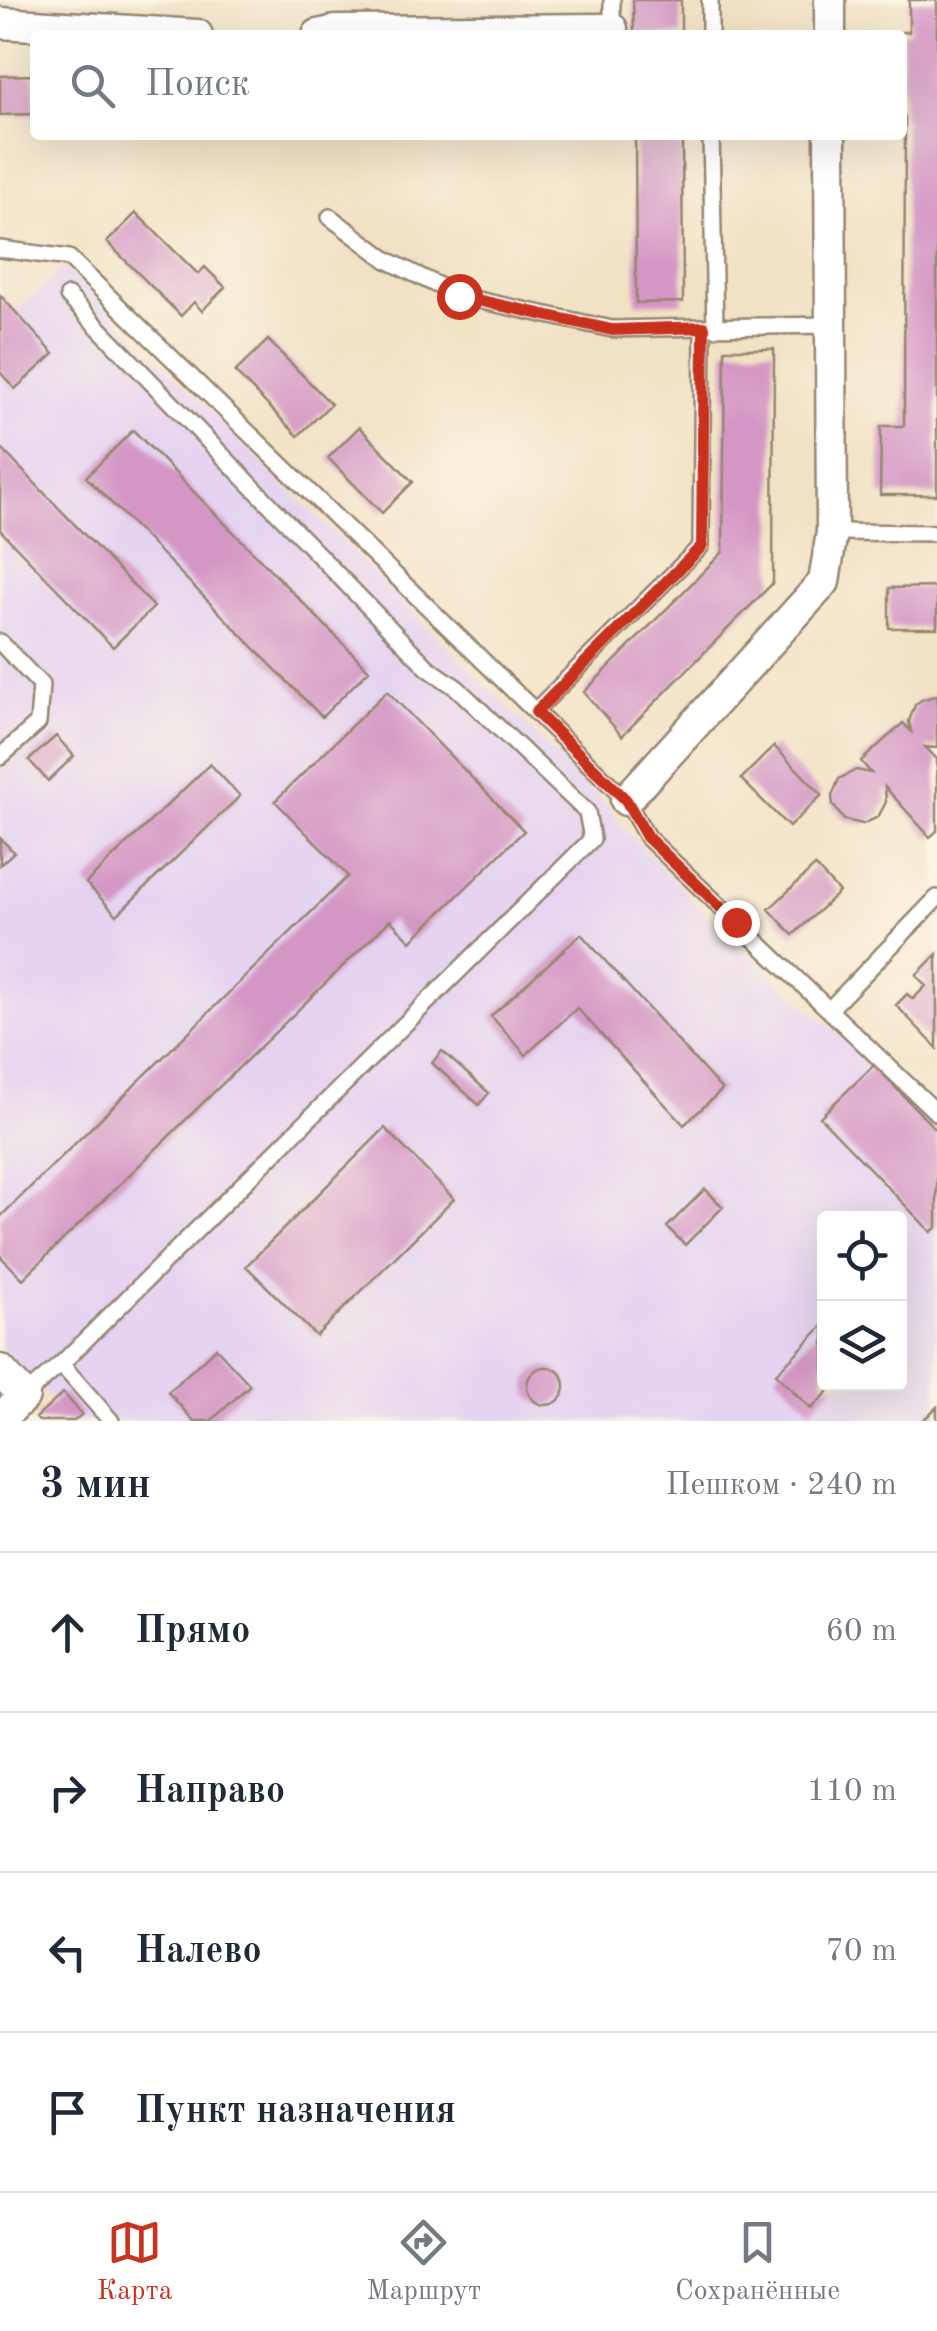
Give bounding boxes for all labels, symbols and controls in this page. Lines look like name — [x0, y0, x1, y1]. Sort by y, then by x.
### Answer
search box — [30, 30, 907, 140]
icon: search — [65, 58, 120, 113]
text: Поиск — [145, 66, 250, 104]
route start — [437, 274, 483, 320]
route end — [714, 900, 760, 946]
map controls — [817, 1211, 907, 1391]
button: locate — [817, 1211, 907, 1301]
button: layers — [817, 1301, 907, 1391]
text: 3 мин — [40, 1465, 151, 1507]
text: Пешком · 240 m — [665, 1470, 897, 1502]
icon: ahead — [40, 1605, 95, 1660]
text: Прямо — [135, 1613, 250, 1651]
text: 60 m — [826, 1616, 897, 1648]
icon: right — [40, 1765, 95, 1820]
text: Направо — [135, 1773, 285, 1811]
text: 110 m — [807, 1776, 897, 1808]
icon: left — [40, 1925, 95, 1980]
text: Налево — [135, 1933, 262, 1971]
text: 70 m — [826, 1936, 897, 1968]
icon: arrive — [40, 2085, 95, 2140]
text: Пункт назначения — [135, 2093, 456, 2131]
tab: Карта — [97, 2215, 173, 2310]
tab: Маршрут — [366, 2215, 481, 2310]
tab: Сохранённые — [675, 2215, 840, 2310]

